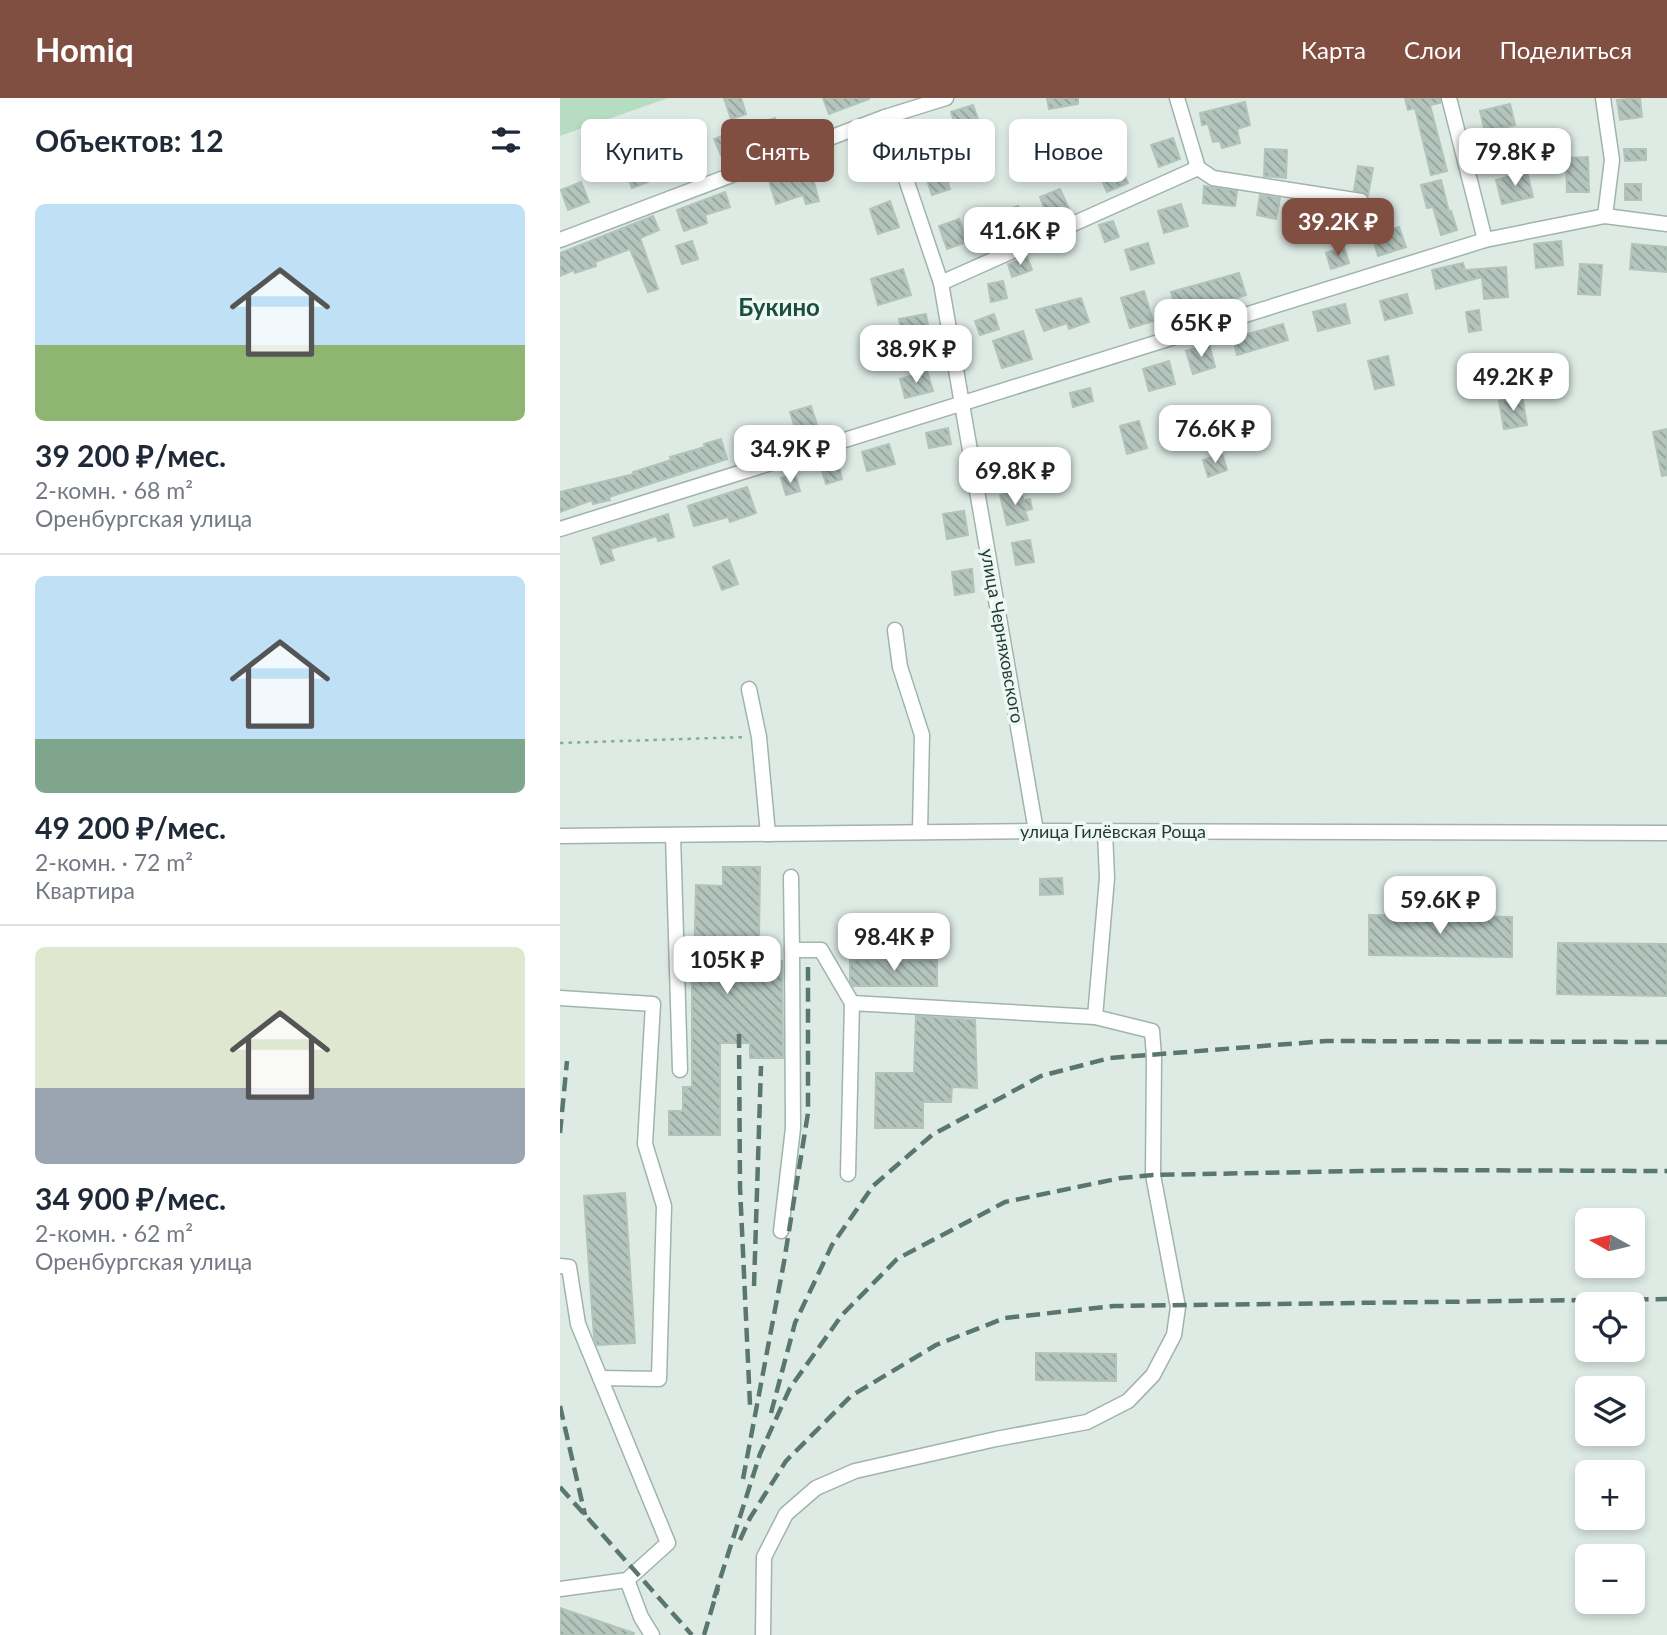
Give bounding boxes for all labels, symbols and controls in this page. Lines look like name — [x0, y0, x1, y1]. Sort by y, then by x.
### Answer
text: Homiq — [35, 29, 134, 69]
text: Карта — [1301, 35, 1366, 64]
text: Слои — [1404, 35, 1461, 64]
text: Поделиться — [1499, 35, 1632, 64]
chip: Купить — [581, 119, 707, 182]
chip: Снять — [721, 119, 834, 182]
chip: Фильтры — [848, 119, 995, 182]
chip: Новое — [1009, 119, 1127, 182]
icon: filters — [487, 121, 525, 159]
text: Объектов: 12 — [35, 122, 224, 158]
pin: 79.8K ₽ — [1450, 129, 1580, 188]
text: 79.8K ₽ — [1475, 137, 1555, 165]
pin: 39.2K ₽ — [1273, 198, 1403, 258]
text: 39.2K ₽ — [1298, 207, 1378, 235]
pin: 41.6K ₽ — [955, 208, 1085, 267]
text: 41.6K ₽ — [980, 216, 1060, 244]
icon: home — [217, 249, 343, 375]
district label: Букино — [738, 292, 820, 321]
pin: 65K ₽ — [1152, 300, 1250, 359]
text: 65K ₽ — [1170, 308, 1232, 336]
pin: 38.9K ₽ — [851, 326, 981, 385]
text: 38.9K ₽ — [876, 334, 956, 362]
pin: 49.2K ₽ — [1448, 354, 1578, 413]
text: 49.2K ₽ — [1473, 362, 1553, 390]
pin: 76.6K ₽ — [1150, 406, 1280, 465]
text: 76.6K ₽ — [1175, 414, 1255, 442]
pin: 34.9K ₽ — [725, 426, 855, 485]
text: 34.9K ₽ — [750, 434, 830, 462]
text: 39 200 ₽/мес. — [35, 437, 226, 473]
pin: 69.8K ₽ — [950, 448, 1080, 507]
text: 69.8K ₽ — [975, 456, 1055, 484]
text: 2-комн. · 68 m² — [35, 476, 193, 504]
text: Оренбургская улица — [35, 504, 252, 532]
street label: улица Черняховского — [977, 547, 1029, 725]
icon: home — [217, 621, 343, 747]
text: 49 200 ₽/мес. — [35, 809, 226, 845]
street label: улица Гилёвская Роща — [1020, 820, 1206, 842]
text: 2-комн. · 72 m² — [35, 848, 193, 876]
text: Квартира — [35, 876, 135, 904]
pin: 59.6K ₽ — [1375, 876, 1505, 936]
text: 59.6K ₽ — [1400, 885, 1480, 913]
pin: 98.4K ₽ — [829, 914, 959, 973]
text: 98.4K ₽ — [854, 922, 934, 950]
pin: 105K ₽ — [670, 936, 784, 996]
text: 105K ₽ — [690, 945, 764, 973]
icon: home — [217, 992, 343, 1118]
text: 34 900 ₽/мес. — [35, 1180, 226, 1216]
north arrow — [1575, 1208, 1645, 1278]
map controls — [1575, 1208, 1645, 1614]
text: 2-комн. · 62 m² — [35, 1219, 193, 1247]
text: Оренбургская улица — [35, 1247, 252, 1275]
button: locate — [1575, 1292, 1645, 1362]
button: layers — [1575, 1376, 1645, 1446]
button: + — [1575, 1460, 1645, 1530]
button: − — [1575, 1544, 1645, 1614]

